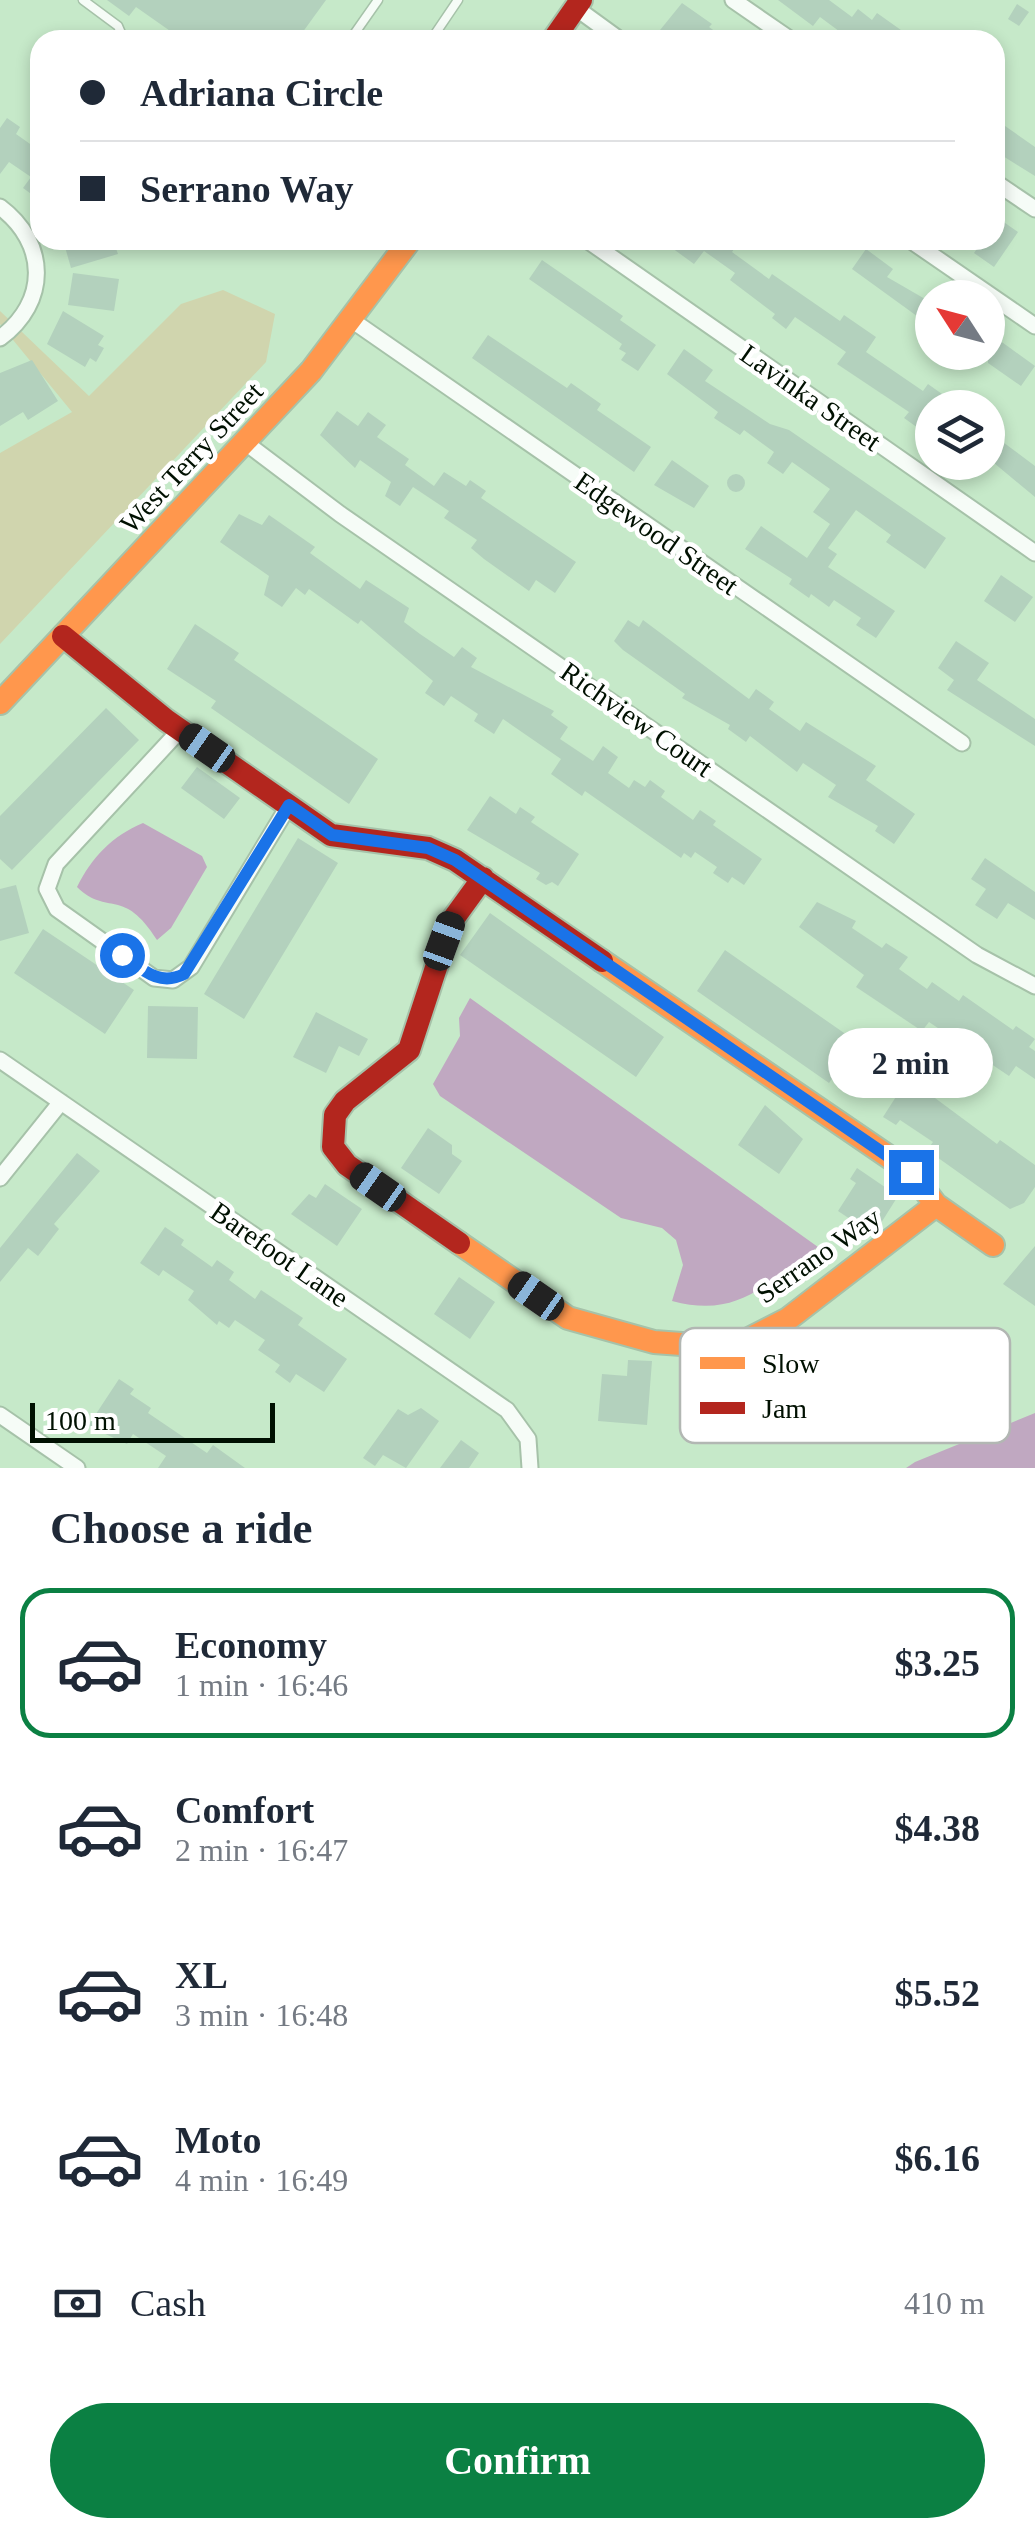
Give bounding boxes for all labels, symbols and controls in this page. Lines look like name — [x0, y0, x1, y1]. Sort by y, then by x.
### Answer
text: Adriana Circle — [140, 72, 383, 114]
text: Serrano Way — [140, 168, 354, 210]
north arrow — [915, 280, 1005, 370]
map controls — [915, 280, 1005, 480]
street label: Lavinka Street — [735, 338, 887, 457]
street label: West Terry Street — [114, 376, 269, 539]
button: layers — [915, 390, 1005, 480]
street label: Edgewood Street — [569, 466, 744, 601]
street label: Richview Court — [555, 656, 719, 783]
car — [174, 719, 240, 777]
car — [420, 908, 468, 974]
route start — [100, 933, 145, 978]
callout: 2 min — [828, 1027, 994, 1097]
text: 2 min — [872, 1045, 949, 1081]
route end — [889, 1150, 934, 1195]
car — [345, 1158, 411, 1216]
street label: Barefoot Lane — [205, 1196, 355, 1313]
street label: Serrano Way — [750, 1201, 886, 1309]
car — [503, 1267, 569, 1325]
legend — [680, 1328, 1010, 1443]
text: Slow — [762, 1348, 820, 1379]
text: Jam — [762, 1393, 807, 1424]
scale bar — [30, 1398, 275, 1442]
text: 100 m — [45, 1405, 116, 1436]
text: Choose a ride — [50, 1503, 313, 1553]
icon: car — [55, 1618, 145, 1708]
text: Economy — [175, 1624, 327, 1666]
text: $3.25 — [895, 1642, 980, 1684]
text: 1 min · 16:46 — [175, 1667, 348, 1703]
icon: car — [55, 1783, 145, 1873]
text: Comfort — [175, 1789, 314, 1831]
text: $4.38 — [895, 1807, 980, 1849]
text: 2 min · 16:47 — [175, 1832, 348, 1868]
icon: car — [55, 1948, 145, 2038]
text: XL — [175, 1954, 228, 1996]
text: $5.52 — [895, 1972, 980, 2014]
text: 3 min · 16:48 — [175, 1997, 348, 2033]
icon: car — [55, 2113, 145, 2203]
text: Moto — [175, 2119, 262, 2161]
text: $6.16 — [895, 2137, 980, 2179]
text: 4 min · 16:49 — [175, 2162, 348, 2198]
icon: cash — [50, 2276, 105, 2331]
text: Cash — [130, 2282, 206, 2324]
text: 410 m — [904, 2285, 985, 2321]
button: Confirm — [50, 2403, 985, 2518]

